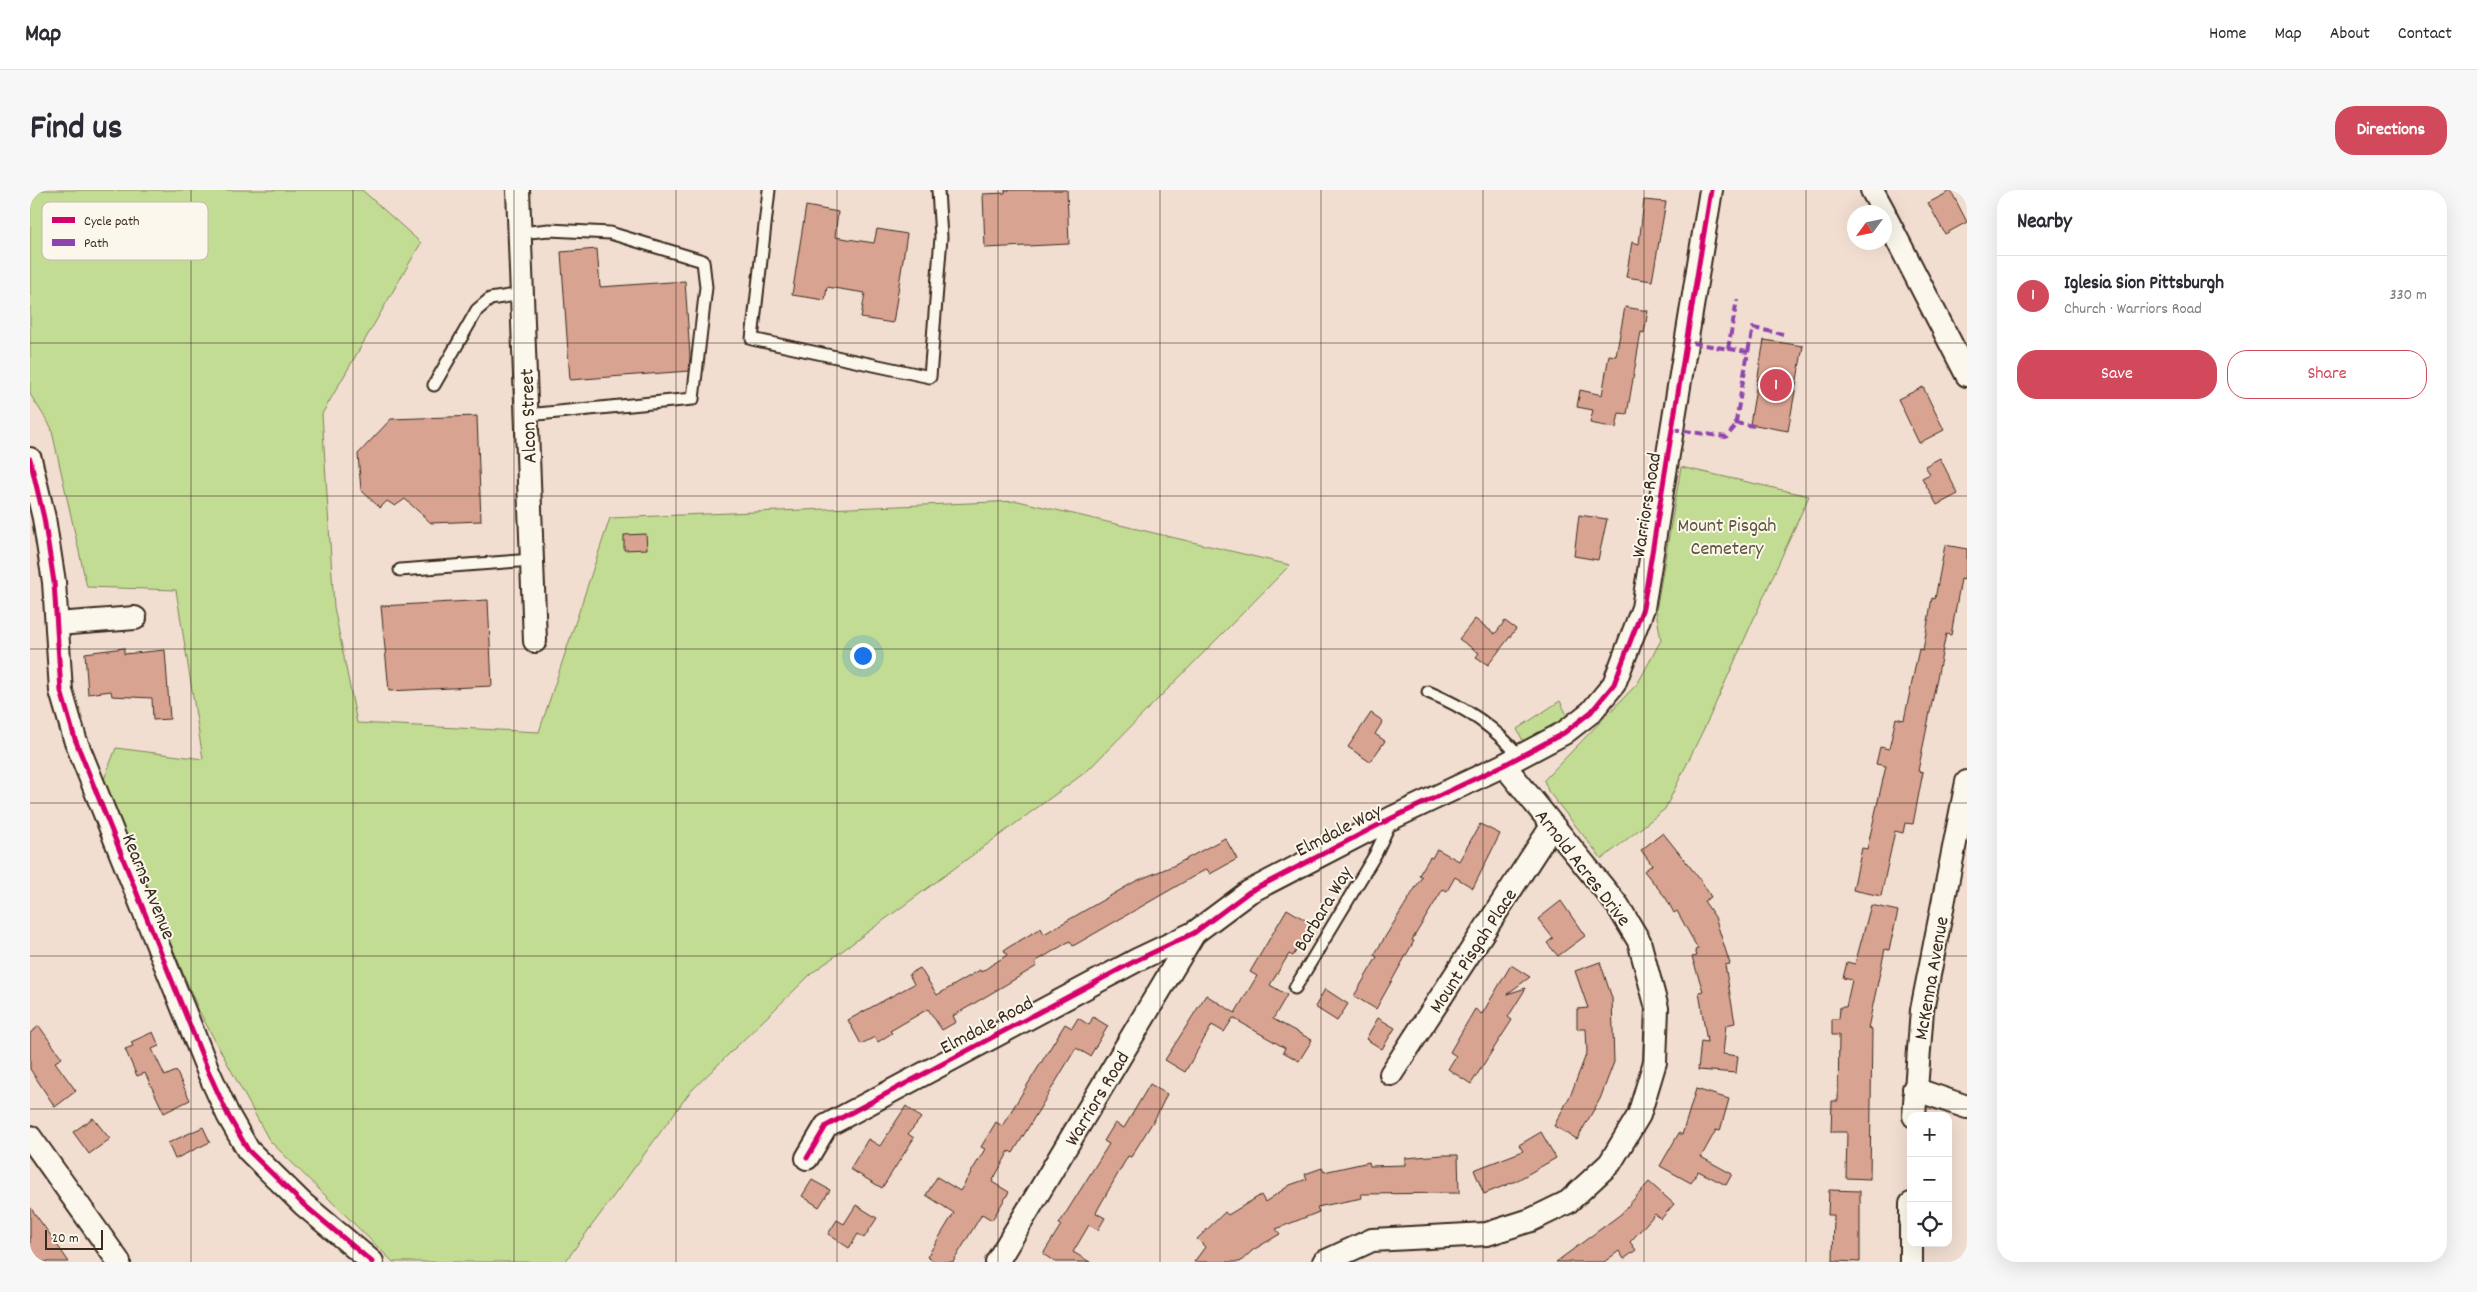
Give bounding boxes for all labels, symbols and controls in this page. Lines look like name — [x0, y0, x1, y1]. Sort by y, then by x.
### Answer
text: Map — [25, 18, 61, 52]
text: Home — [2209, 22, 2246, 47]
text: Map — [2274, 22, 2302, 47]
text: About — [2330, 22, 2370, 47]
text: Contact — [2398, 22, 2452, 47]
text: Find us — [30, 105, 122, 155]
button: Directions — [2335, 106, 2447, 155]
legend — [42, 202, 208, 260]
north arrow — [1847, 205, 1892, 250]
text: Nearby — [2017, 208, 2072, 238]
text: Cycle path — [84, 212, 140, 232]
text: Path — [84, 234, 109, 254]
text: Iglesia Sion Pittsburgh — [2064, 271, 2224, 298]
text: 1 — [2031, 284, 2035, 307]
text: 330 m — [2389, 284, 2427, 307]
text: Church · Warriors Road — [2064, 298, 2202, 321]
button: Save — [2017, 350, 2217, 399]
button: Share — [2227, 350, 2427, 399]
pin: 1 — [1760, 366, 1792, 404]
street label: Alcon Street — [514, 368, 546, 464]
street label: Warriors Road — [1626, 451, 1670, 560]
park label: Mount Pisgah Cemetery — [1678, 513, 1776, 564]
your location — [850, 643, 876, 669]
street label: Elmdale Way — [1291, 798, 1388, 865]
street label: Arnold Acres Drive — [1527, 804, 1636, 934]
street label: Kearns Avenue — [113, 830, 181, 944]
street label: Barbara Way — [1288, 861, 1361, 957]
street label: Mount Pisgah Place — [1424, 884, 1525, 1019]
street label: McKenna Avenue — [1908, 914, 1958, 1042]
street label: Elmdale Road — [936, 990, 1039, 1063]
street label: Warriors Road — [1059, 1047, 1138, 1152]
map controls — [1907, 1112, 1952, 1247]
button: + — [1907, 1112, 1952, 1157]
button: − — [1907, 1157, 1952, 1202]
button: locate — [1907, 1202, 1952, 1247]
scale bar — [45, 1227, 102, 1250]
text: 20 m — [52, 1229, 79, 1249]

